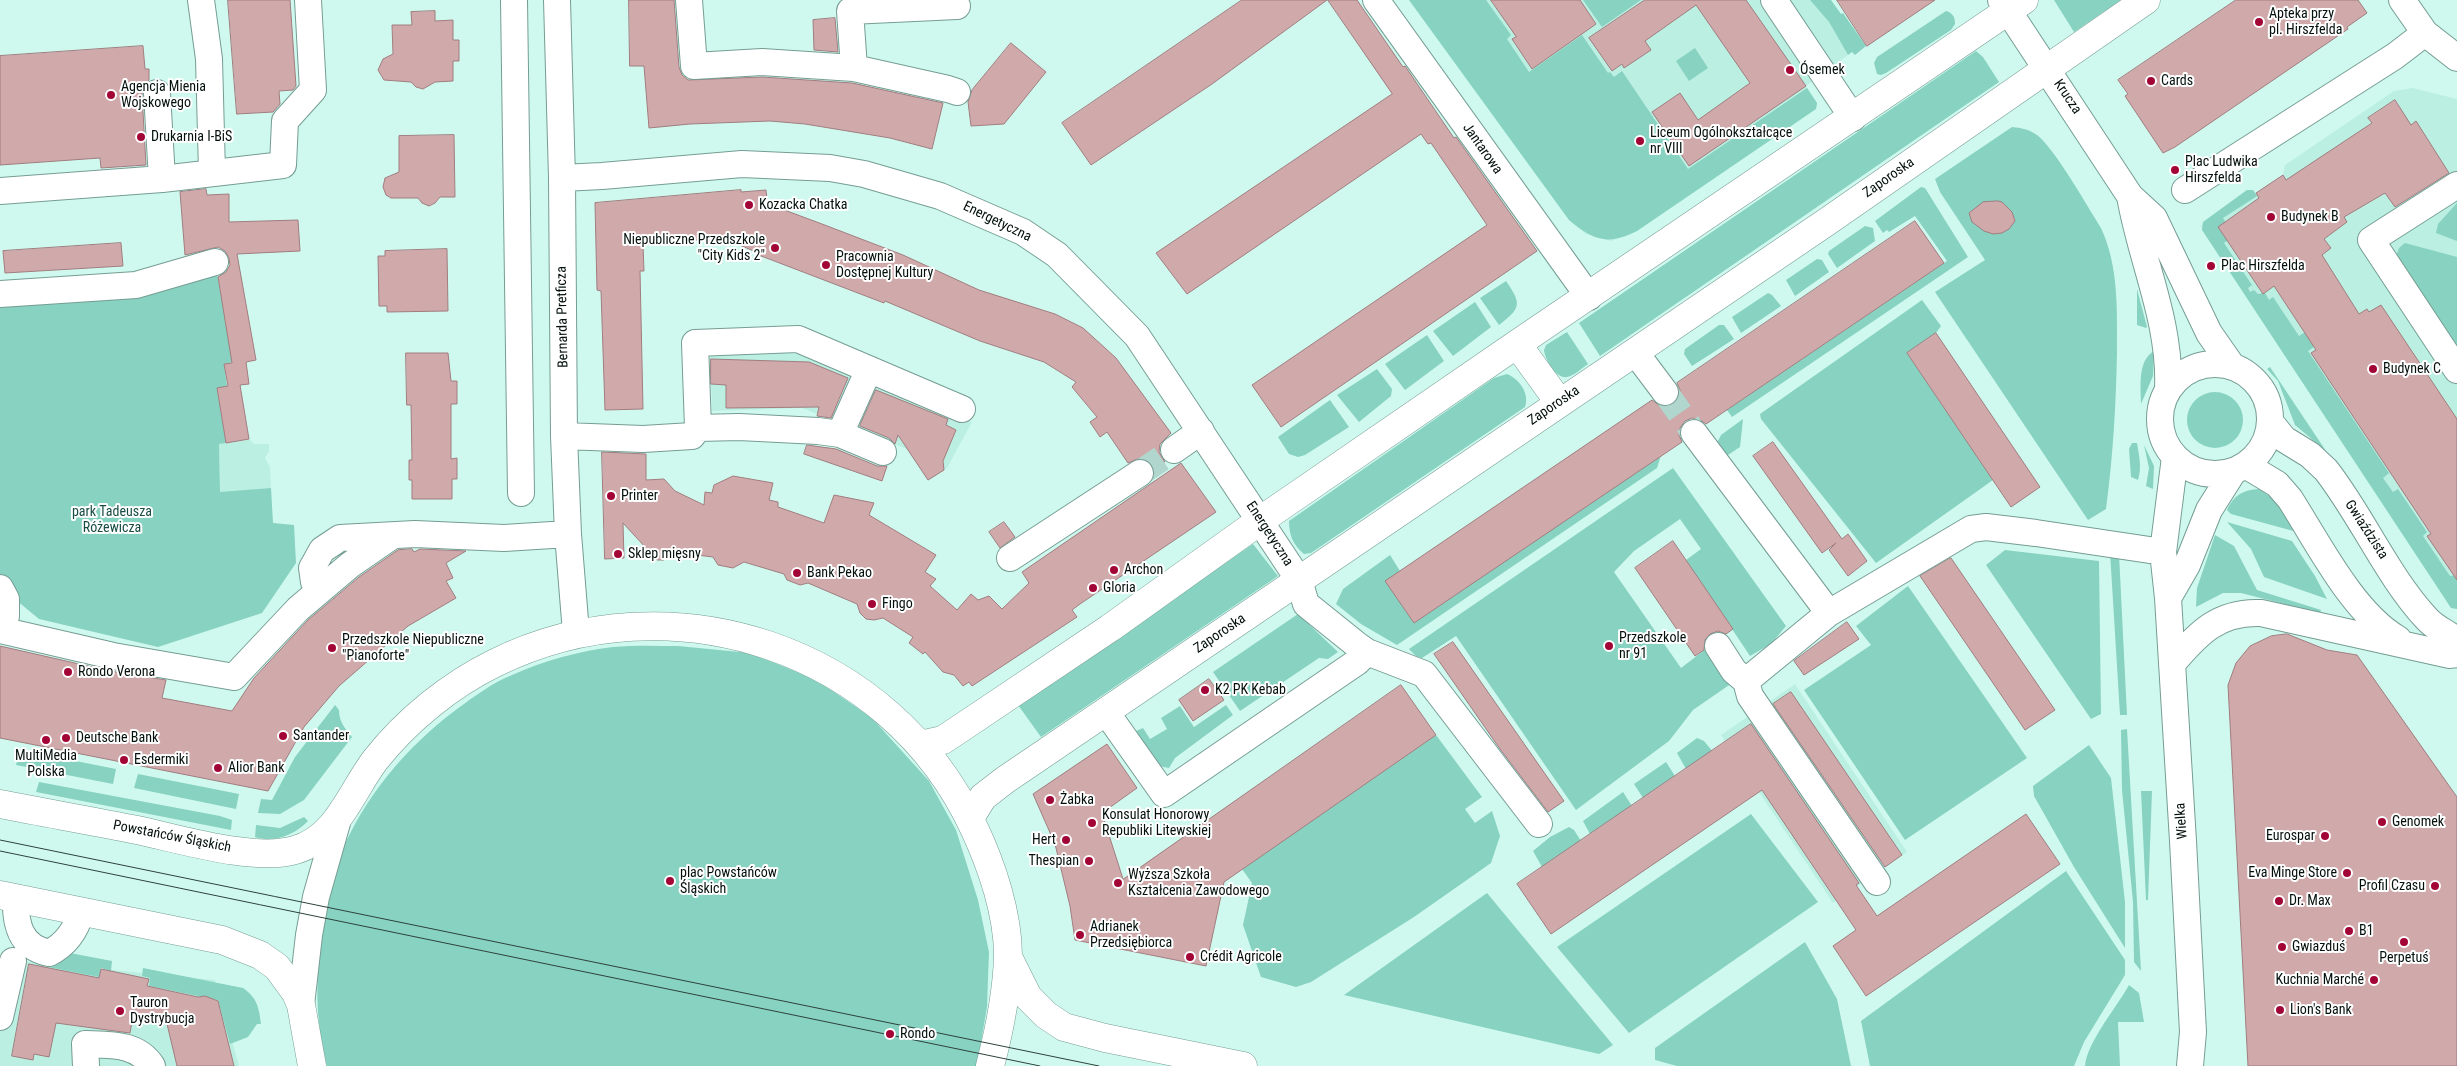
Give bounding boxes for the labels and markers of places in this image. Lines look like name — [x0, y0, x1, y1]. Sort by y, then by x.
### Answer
place label: Apteka przy pl. Hirszfelda — [2269, 6, 2342, 38]
marker: Apteka przy pl. Hirszfelda — [2253, 16, 2265, 28]
place label: Ósemek — [1800, 62, 1845, 78]
marker: Ósemek — [1784, 64, 1796, 76]
place label: Cards — [2161, 73, 2193, 89]
marker: Cards — [2145, 75, 2157, 87]
place label: Agencja Mienia Wojskowego — [121, 79, 206, 111]
marker: Agencja Mienia Wojskowego — [105, 89, 117, 101]
place label: Liceum Ogólnokształcące nr VIII — [1650, 125, 1792, 158]
place label: Drukarnia I-BiS — [151, 129, 232, 145]
marker: Drukarnia I-BiS — [135, 131, 147, 143]
marker: Liceum Ogólnokształcące nr VIII — [1634, 135, 1646, 147]
place label: Plac Ludwika Hirszfelda — [2185, 154, 2258, 186]
marker: Plac Ludwika Hirszfelda — [2169, 164, 2181, 176]
place label: Kozacka Chatka — [759, 197, 847, 213]
marker: Kozacka Chatka — [743, 199, 755, 211]
place label: Budynek B — [2281, 209, 2339, 225]
marker: Budynek B — [2265, 211, 2277, 223]
place label: Niepubliczne Przedszkole "City Kids 2" — [623, 232, 765, 264]
marker: Niepubliczne Przedszkole "City Kids 2" — [769, 242, 781, 254]
place label: Pracownia Dostępnej Kultury — [836, 249, 933, 282]
place label: Plac Hirszfelda — [2221, 258, 2305, 274]
marker: Pracownia Dostępnej Kultury — [820, 259, 832, 271]
marker: Plac Hirszfelda — [2205, 260, 2217, 272]
place label: Budynek C — [2383, 361, 2441, 377]
marker: Budynek C — [2367, 363, 2379, 375]
place label: Printer — [621, 488, 658, 504]
marker: Printer — [605, 490, 617, 502]
place label: Sklep mięsny — [628, 546, 701, 562]
marker: Sklep mięsny — [612, 548, 624, 560]
place label: Archon — [1124, 562, 1163, 578]
marker: Archon — [1108, 564, 1120, 576]
place label: Bank Pekao — [807, 565, 872, 581]
marker: Bank Pekao — [791, 567, 803, 579]
place label: Gloria — [1103, 580, 1136, 596]
marker: Gloria — [1087, 582, 1099, 594]
place label: Fingo — [882, 596, 913, 612]
marker: Fingo — [866, 598, 878, 610]
place label: Przedszkole nr 91 — [1619, 630, 1686, 662]
place label: Przedszkole Niepubliczne "Pianoforte" — [342, 632, 484, 664]
marker: Przedszkole nr 91 — [1603, 640, 1615, 652]
marker: Przedszkole Niepubliczne "Pianoforte" — [326, 642, 338, 654]
place label: Rondo Verona — [78, 664, 155, 680]
marker: Rondo Verona — [62, 666, 74, 678]
place label: K2 PK Kebab — [1215, 682, 1286, 698]
marker: K2 PK Kebab — [1199, 684, 1211, 696]
place label: Santander — [293, 728, 349, 744]
place label: Deutsche Bank — [76, 730, 158, 746]
marker: Santander — [277, 730, 289, 742]
marker: Deutsche Bank — [60, 732, 72, 744]
marker: MultiMedia Polska — [40, 734, 52, 746]
place label: MultiMedia Polska — [15, 748, 77, 780]
place label: Esdermiki — [134, 752, 188, 768]
marker: Esdermiki — [118, 754, 130, 766]
place label: Alior Bank — [228, 760, 284, 776]
marker: Alior Bank — [212, 762, 224, 774]
place label: Żabka — [1060, 792, 1094, 808]
marker: Żabka — [1044, 794, 1056, 806]
place label: Konsulat Honorowy Republiki Litewskiej — [1102, 807, 1211, 840]
place label: Genomek — [2392, 814, 2444, 830]
marker: Genomek — [2376, 816, 2388, 828]
marker: Konsulat Honorowy Republiki Litewskiej — [1086, 817, 1098, 829]
place label: Eurospar — [2266, 828, 2315, 844]
marker: Eurospar — [2319, 830, 2331, 842]
place label: Hert — [1032, 832, 1056, 848]
marker: Hert — [1060, 834, 1072, 846]
place label: Thespian — [1028, 853, 1079, 869]
marker: Thespian — [1083, 855, 1095, 867]
place label: plac Powstańców Śląskich — [680, 865, 777, 898]
place label: Eva Minge Store — [2248, 865, 2337, 881]
place label: Wyższa Szkoła Kształcenia Zawodowego — [1128, 867, 1269, 900]
marker: Eva Minge Store — [2341, 867, 2353, 879]
marker: plac Powstańców Śląskich — [664, 875, 676, 887]
marker: Wyższa Szkoła Kształcenia Zawodowego — [1112, 877, 1124, 889]
place label: Profil Czasu — [2359, 878, 2425, 894]
marker: Profil Czasu — [2429, 880, 2441, 892]
place label: Dr. Max — [2289, 893, 2331, 909]
marker: Dr. Max — [2273, 895, 2285, 907]
place label: Adrianek Przedsiębiorca — [1090, 919, 1172, 952]
place label: B1 — [2359, 923, 2374, 939]
marker: B1 — [2343, 925, 2355, 937]
marker: Adrianek Przedsiębiorca — [1074, 929, 1086, 941]
marker: Perpetuś — [2398, 936, 2410, 948]
place label: Gwiazduś — [2292, 939, 2345, 955]
marker: Gwiazduś — [2276, 941, 2288, 953]
place label: Crédit Agricole — [1200, 949, 1282, 965]
place label: Perpetuś — [2379, 950, 2429, 966]
marker: Crédit Agricole — [1184, 951, 1196, 963]
place label: Kuchnia Marché — [2275, 972, 2364, 988]
marker: Kuchnia Marché — [2368, 974, 2380, 986]
place label: Tauron Dystrybucja — [130, 995, 195, 1028]
place label: Lion's Bank — [2290, 1002, 2352, 1018]
marker: Lion's Bank — [2274, 1004, 2286, 1016]
marker: Tauron Dystrybucja — [114, 1005, 126, 1017]
place label: Rondo — [900, 1026, 935, 1042]
marker: Rondo — [884, 1028, 896, 1040]

